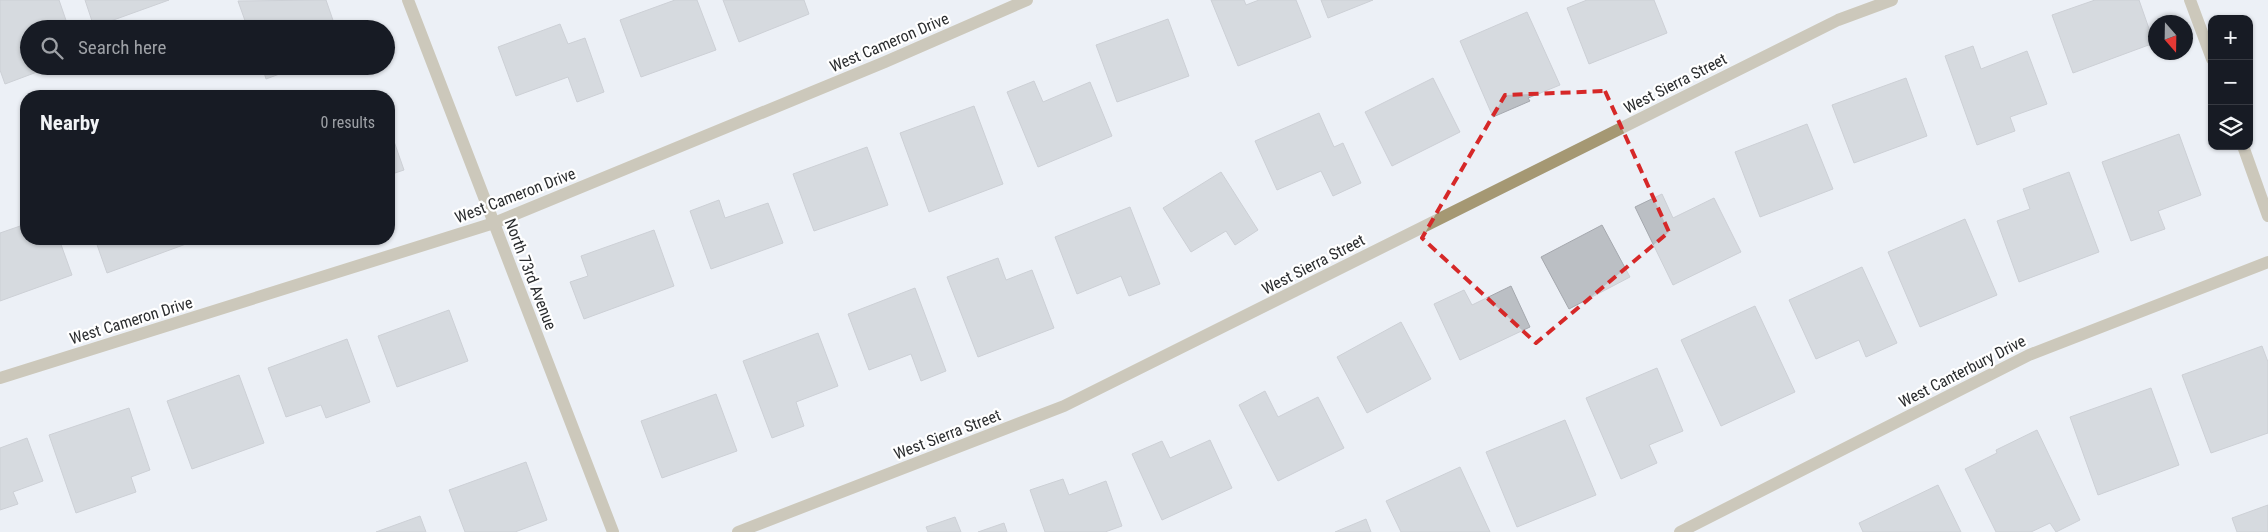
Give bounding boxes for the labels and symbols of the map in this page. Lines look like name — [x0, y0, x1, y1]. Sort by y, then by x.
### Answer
street label: West Cameron Drive — [827, 9, 952, 76]
north arrow — [2148, 15, 2193, 60]
street label: West Sierra Street — [1621, 49, 1730, 118]
street label: West Cameron Drive — [452, 164, 578, 227]
street label: North 73rd Avenue — [501, 216, 560, 332]
street label: West Sierra Street — [1259, 230, 1368, 299]
street label: West Cameron Drive — [67, 293, 195, 348]
street label: West Canterbury Drive — [1896, 331, 2029, 412]
street label: West Sierra Street — [891, 405, 1004, 464]

